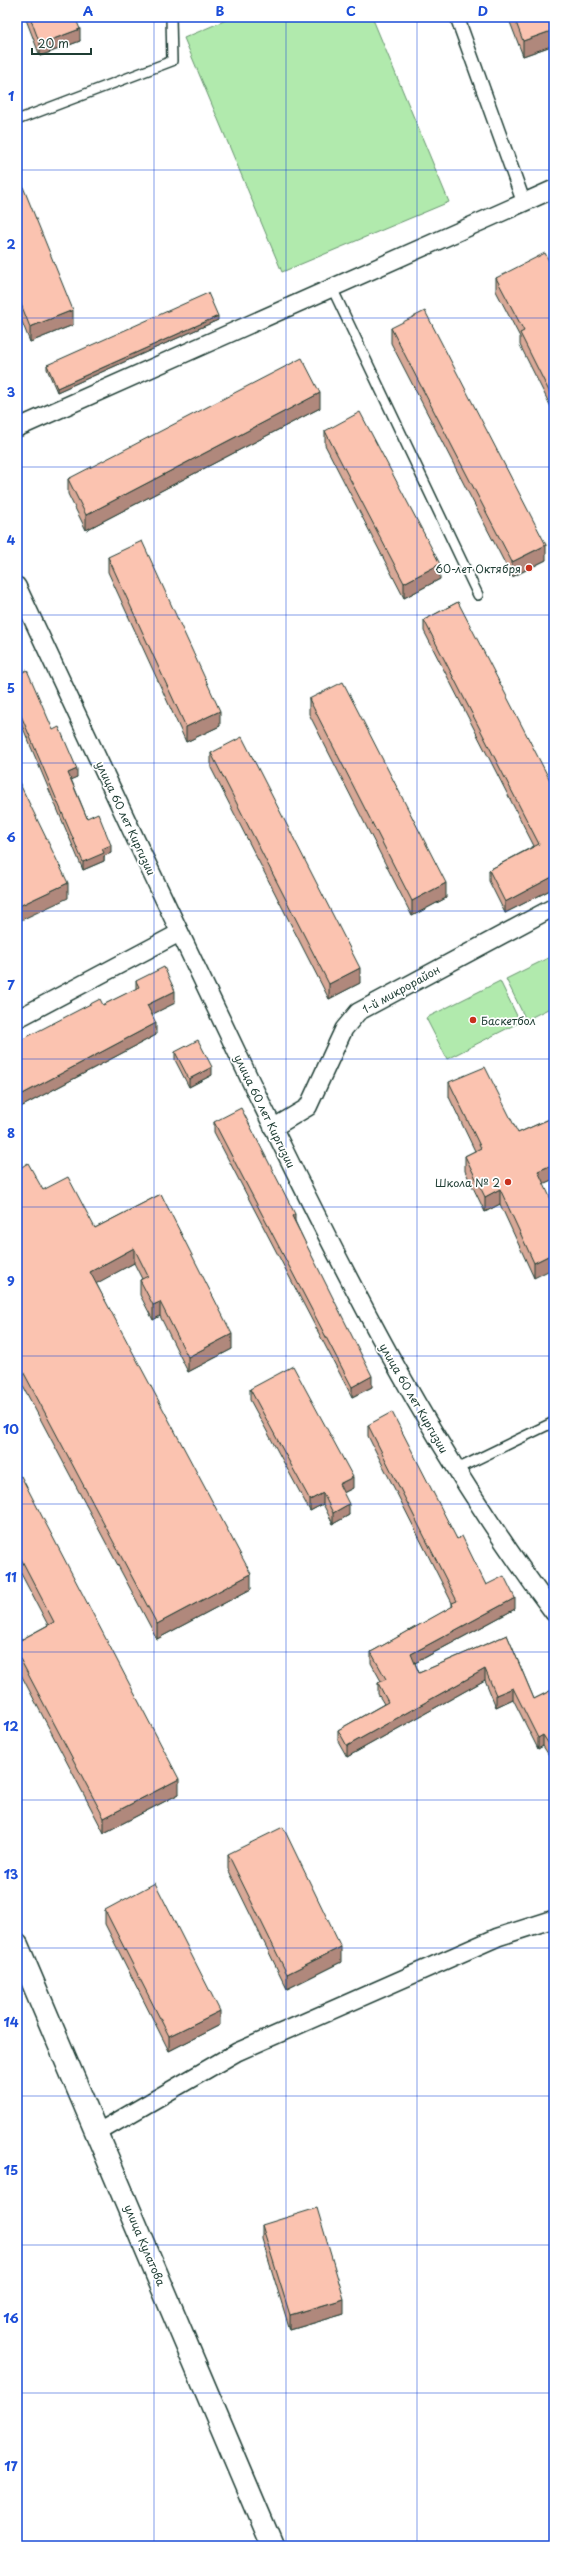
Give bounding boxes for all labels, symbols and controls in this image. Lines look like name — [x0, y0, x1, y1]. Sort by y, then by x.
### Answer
text: A — [83, 1, 93, 20]
text: B — [216, 1, 225, 20]
text: C — [346, 1, 356, 20]
text: D — [478, 1, 488, 20]
scale bar — [32, 30, 91, 56]
text: 20 m — [38, 34, 69, 52]
text: 1 — [8, 86, 14, 105]
text: 2 — [6, 234, 16, 253]
text: 3 — [7, 382, 16, 401]
text: 4 — [7, 530, 16, 549]
place label: 60-лет Октября — [435, 560, 521, 577]
marker: 60-лет Октября — [524, 563, 534, 573]
text: 5 — [7, 678, 15, 697]
street label: улица 60 лет Киргизии — [92, 758, 160, 878]
text: 6 — [6, 827, 16, 846]
street label: 1-й микрорайон — [359, 961, 443, 1017]
text: 7 — [7, 975, 15, 994]
place label: Баскетбол — [481, 1012, 536, 1029]
marker: Баскетбол — [468, 1015, 478, 1025]
street label: улица 60 лет Киргизии — [230, 1051, 300, 1171]
text: 8 — [7, 1123, 15, 1142]
place label: Школа № 2 — [435, 1174, 500, 1191]
marker: Школа № 2 — [503, 1177, 513, 1187]
text: 9 — [7, 1271, 15, 1290]
street label: улица 60 лет Киргизии — [376, 1340, 452, 1456]
text: 10 — [3, 1419, 19, 1438]
text: 11 — [5, 1567, 17, 1586]
text: 12 — [3, 1716, 19, 1735]
text: 13 — [4, 1864, 19, 1883]
text: 14 — [3, 2012, 19, 2031]
text: 15 — [4, 2160, 18, 2179]
street label: улица Кулатова — [120, 2202, 170, 2288]
text: 16 — [3, 2308, 19, 2327]
text: 17 — [4, 2456, 18, 2475]

